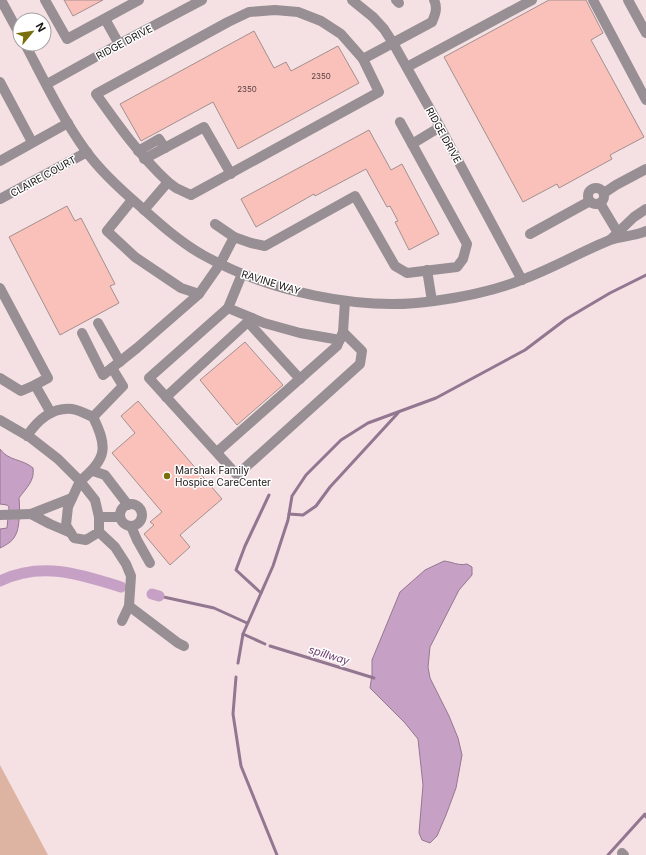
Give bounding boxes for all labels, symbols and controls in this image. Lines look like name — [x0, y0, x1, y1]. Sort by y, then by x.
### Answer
north arrow — [12, 12, 52, 52]
text: N — [33, 20, 49, 34]
street label: RIDGE DRIVE — [94, 22, 154, 62]
house number: 2350 — [311, 71, 331, 81]
house number: 2350 — [237, 84, 257, 94]
street label: RIDGE DRIVE — [424, 105, 464, 165]
street label: CLAIRE COURT — [8, 153, 78, 199]
street label: RAVINE WAY — [240, 267, 302, 297]
place label: Marshak Family Hospice CareCenter — [175, 464, 271, 488]
marker: Marshak Family Hospice CareCenter — [162, 471, 172, 481]
water label: spillway — [307, 642, 352, 668]

